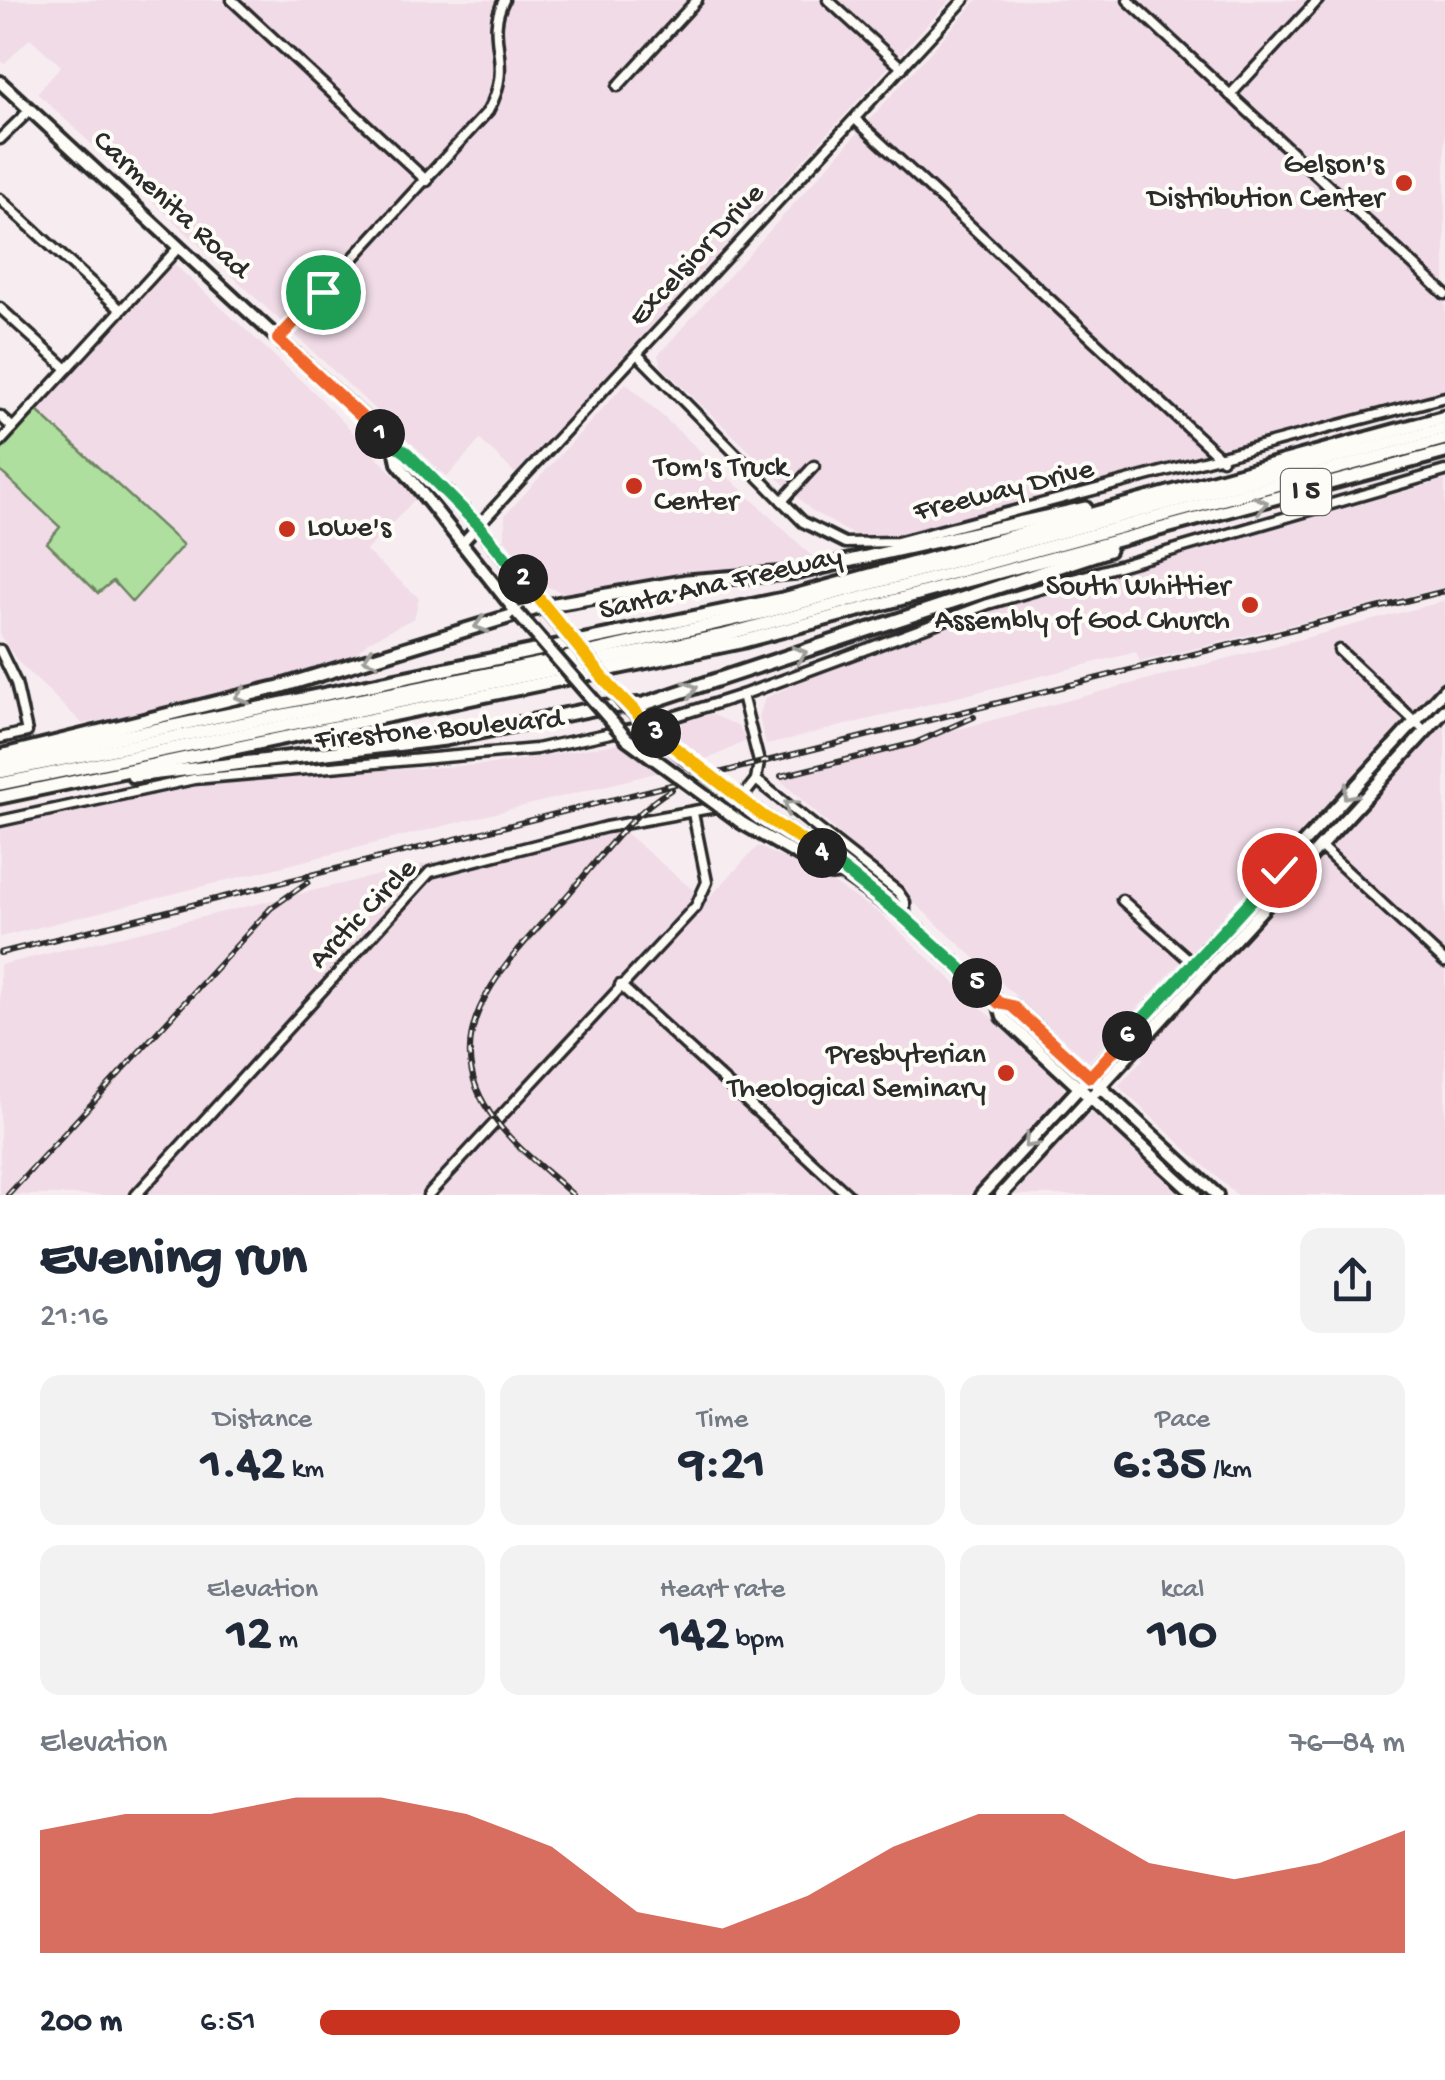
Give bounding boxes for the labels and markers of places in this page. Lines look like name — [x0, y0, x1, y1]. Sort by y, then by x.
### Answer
place label: Gelson's Distribution Center — [1146, 149, 1386, 218]
marker: Gelson's Distribution Center — [1393, 172, 1415, 194]
pin — [281, 250, 366, 335]
pin: 1 — [355, 409, 405, 459]
place label: Tom's Truck Center — [652, 452, 791, 521]
marker: Tom's Truck Center — [623, 475, 645, 497]
place label: Lowe's — [307, 512, 392, 547]
marker: Lowe's — [276, 518, 298, 540]
pin: 2 — [498, 554, 548, 604]
place label: South Whittier Assembly of God Church — [935, 571, 1232, 640]
marker: South Whittier Assembly of God Church — [1239, 594, 1261, 616]
pin: 3 — [631, 708, 681, 758]
pin: 4 — [797, 828, 847, 878]
pin — [1237, 828, 1322, 913]
pin: 5 — [952, 958, 1002, 1008]
pin: 6 — [1102, 1011, 1152, 1061]
place label: Presbyterian Theological Seminary — [725, 1039, 986, 1108]
marker: Presbyterian Theological Seminary — [995, 1062, 1017, 1084]

